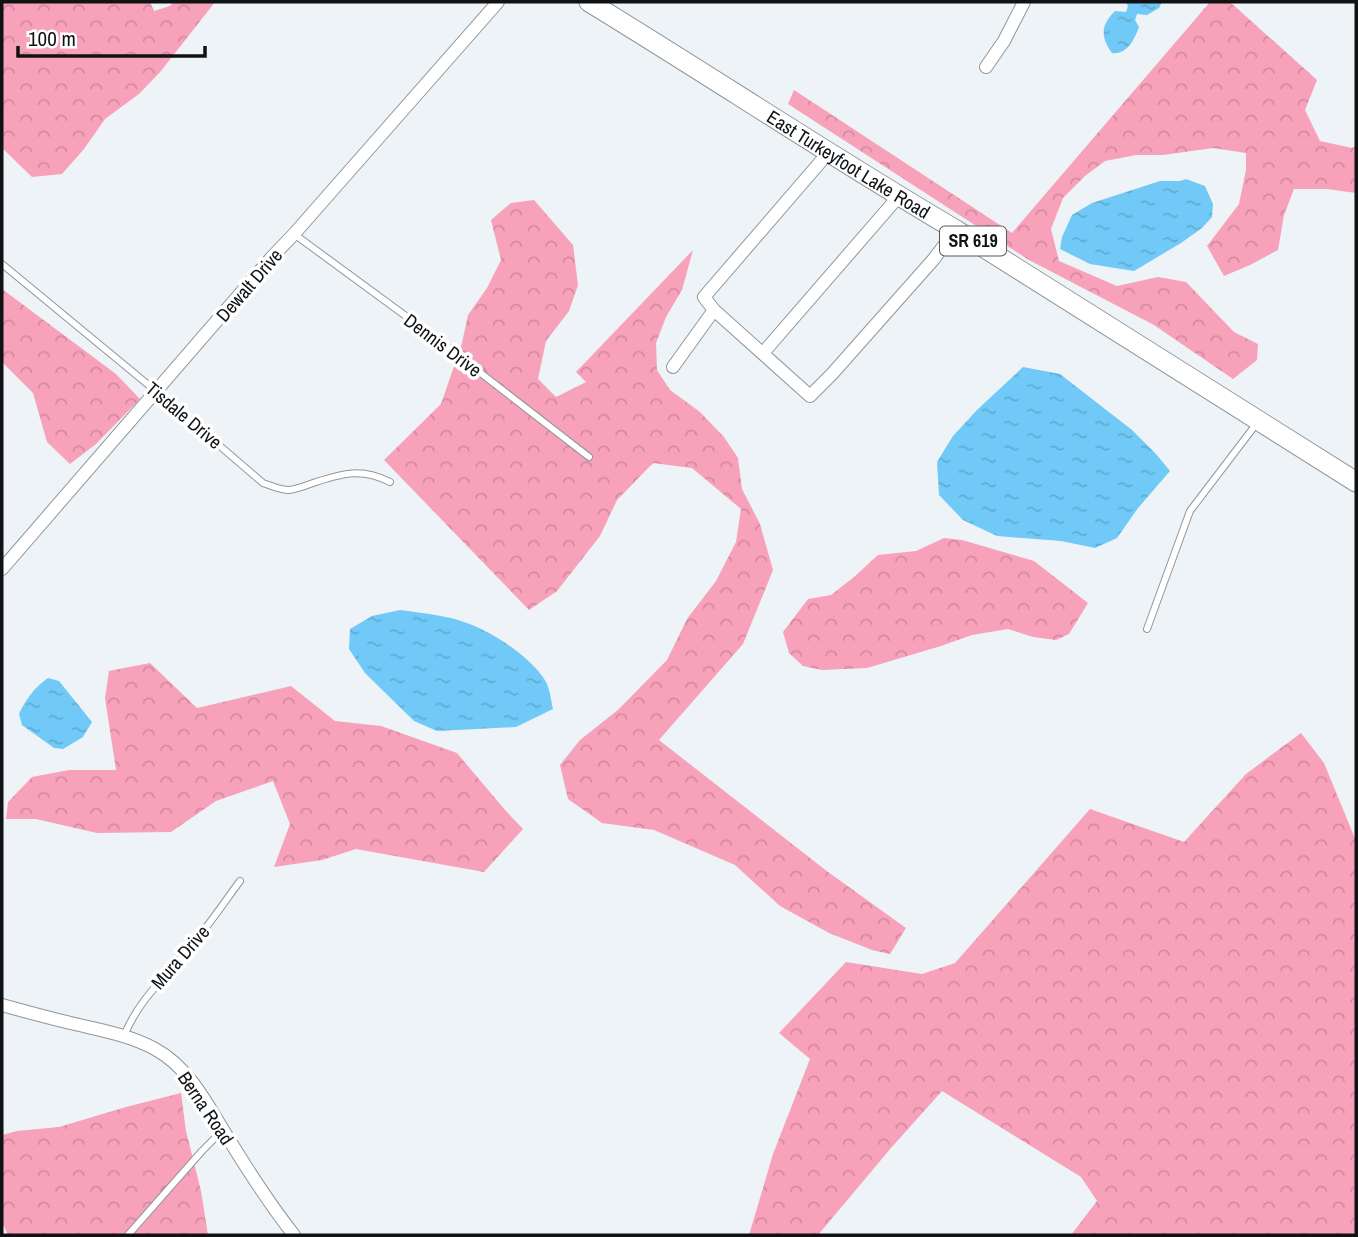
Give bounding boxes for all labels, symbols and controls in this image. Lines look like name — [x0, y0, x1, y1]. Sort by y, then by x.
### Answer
scale bar — [18, 14, 205, 58]
text: 100 m — [28, 24, 76, 53]
street label: East Turkeyfoot Lake Road — [762, 104, 935, 225]
road number: SR 619 — [940, 227, 1006, 256]
street label: Dewalt Drive — [210, 243, 288, 327]
street label: Dennis Drive — [399, 307, 487, 383]
street label: Tisdale Drive — [140, 375, 228, 455]
street label: Mura Drive — [145, 919, 215, 995]
street label: Berna Road — [172, 1066, 240, 1150]

